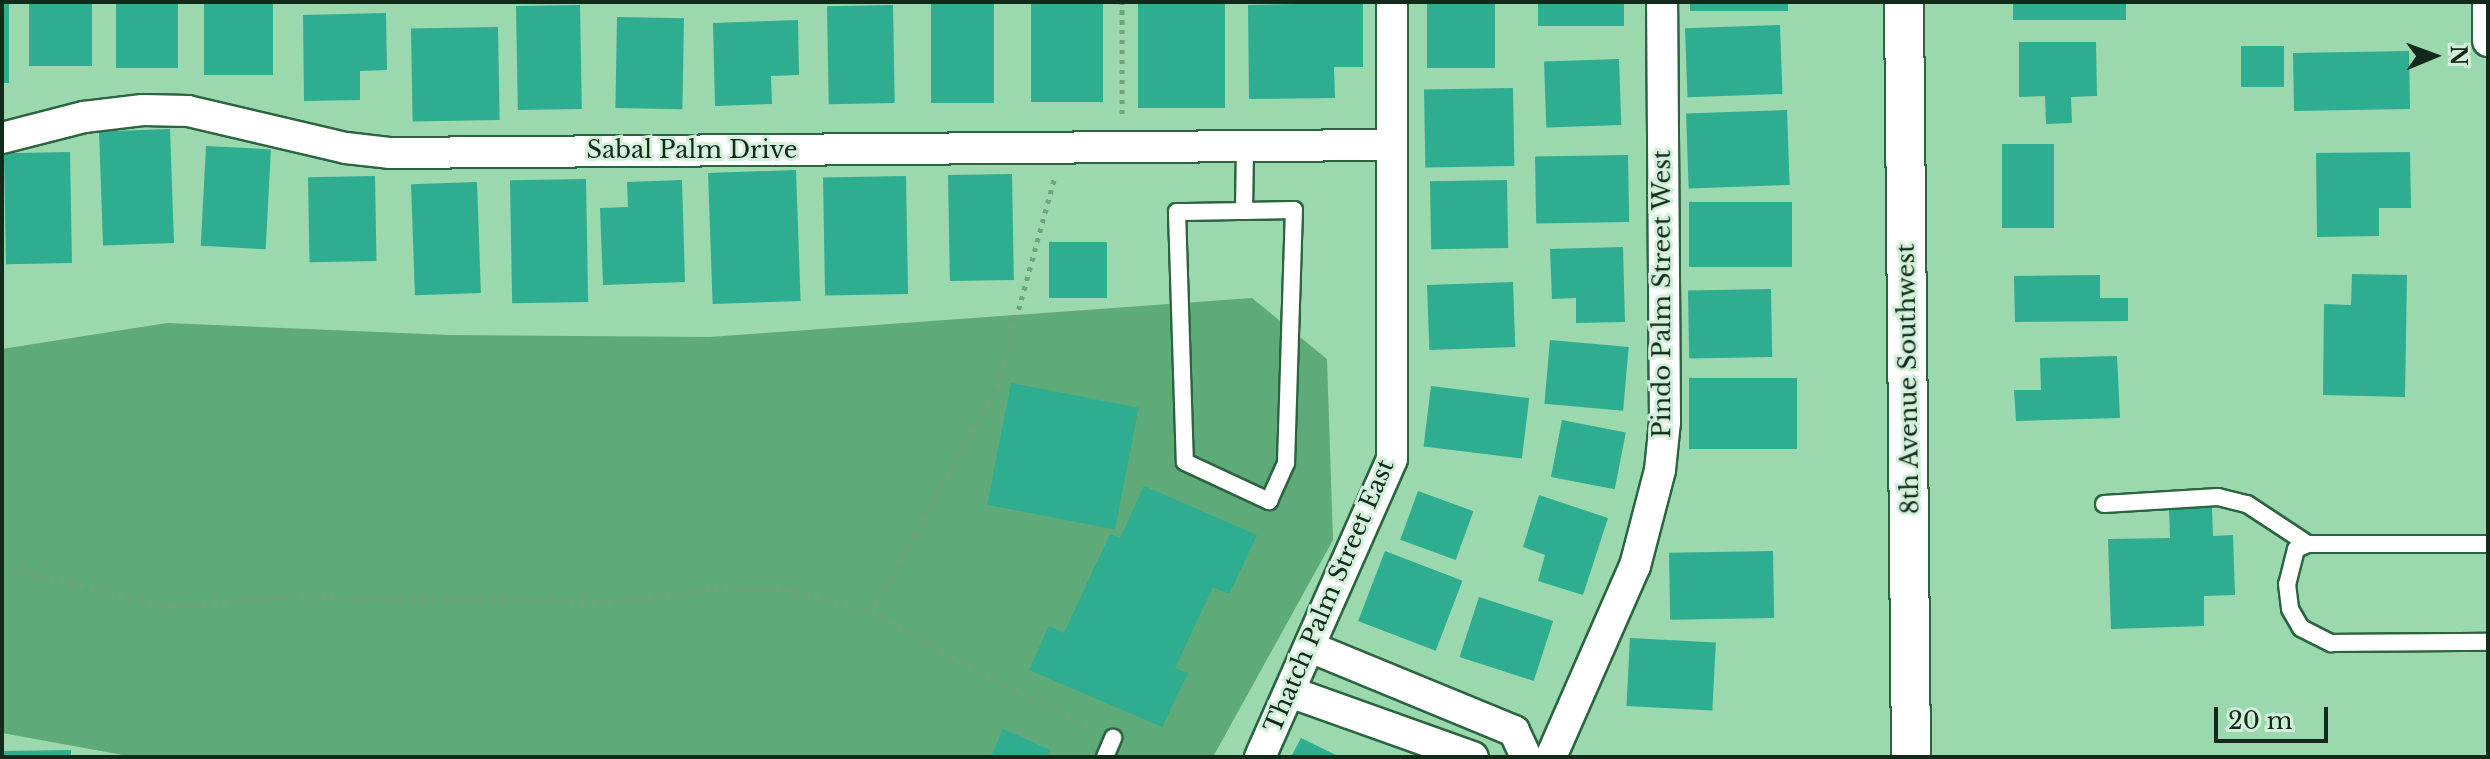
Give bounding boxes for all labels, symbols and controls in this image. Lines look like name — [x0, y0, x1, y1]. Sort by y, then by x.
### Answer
north arrow — [2394, 16, 2474, 96]
text: N — [2445, 45, 2472, 66]
street label: Sabal Palm Drive — [587, 136, 797, 164]
street label: Pindo Palm Street West — [1648, 149, 1676, 439]
street label: 8th Avenue Southwest — [1891, 243, 1925, 515]
street label: Thatch Palm Street East — [1258, 455, 1400, 737]
scale bar — [2218, 691, 2332, 741]
text: 20 m — [2228, 706, 2293, 735]

